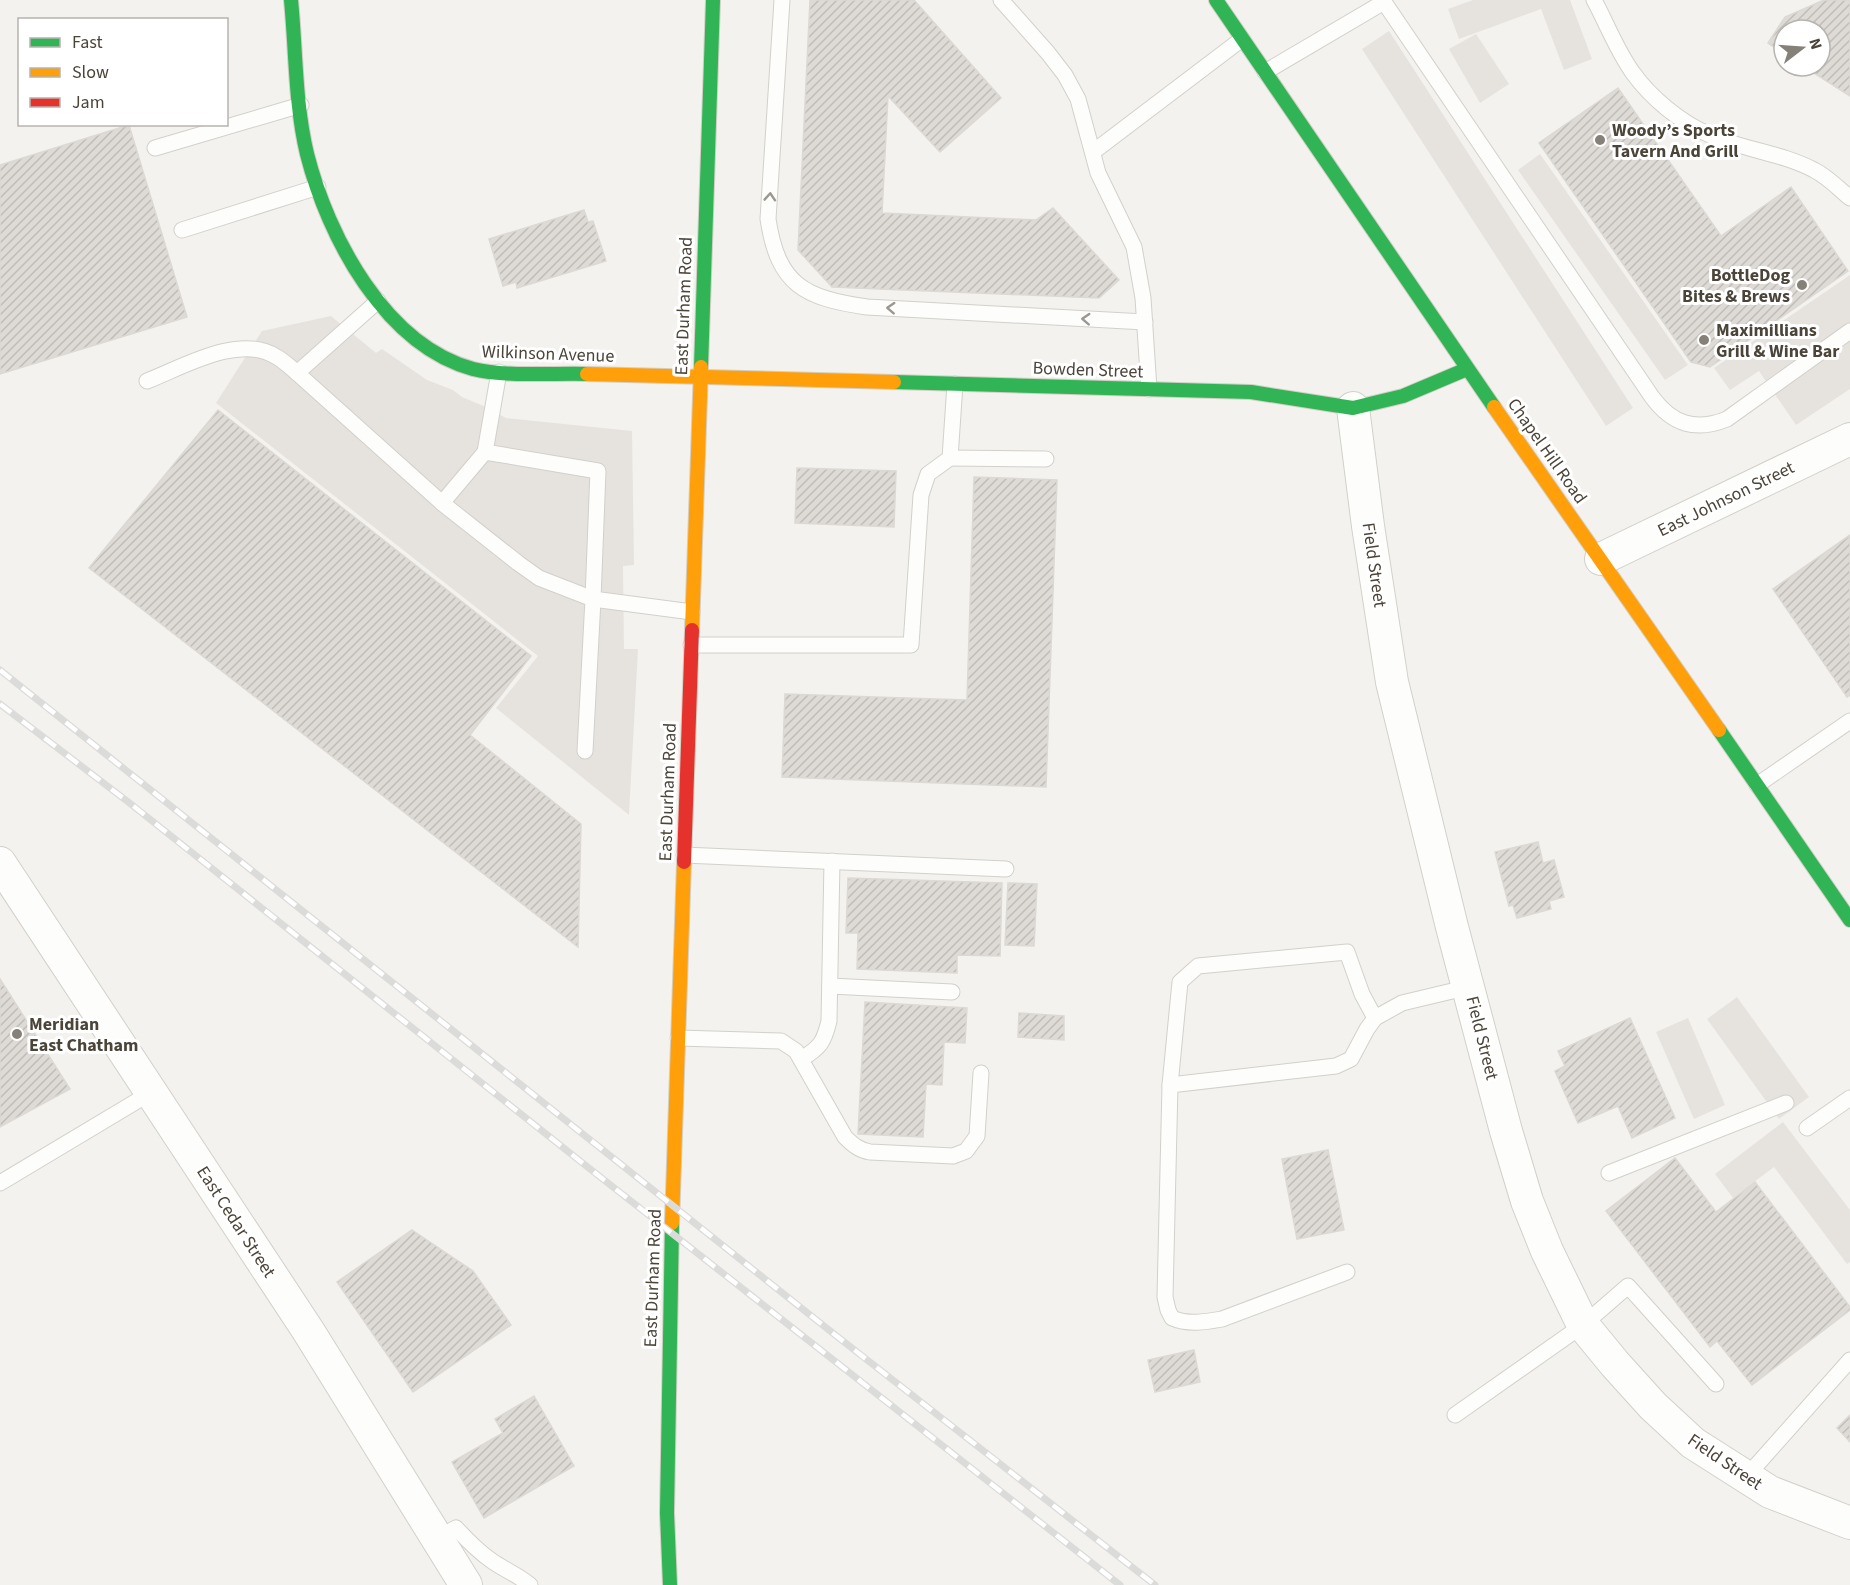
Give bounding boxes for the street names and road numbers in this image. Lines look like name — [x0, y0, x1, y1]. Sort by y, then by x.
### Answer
street label: East Durham Road — [669, 236, 699, 376]
street label: Wilkinson Avenue — [481, 339, 615, 369]
street label: Bowden Street — [1032, 356, 1144, 384]
street label: Chapel Hill Road — [1501, 393, 1593, 509]
street label: East Johnson Street — [1653, 455, 1799, 543]
street label: Field Street — [1356, 521, 1392, 609]
street label: East Durham Road — [653, 722, 683, 862]
street label: Field Street — [1460, 993, 1504, 1083]
street label: East Cedar Street — [190, 1161, 282, 1283]
street label: East Durham Road — [638, 1208, 668, 1348]
street label: Field Street — [1683, 1428, 1767, 1496]

